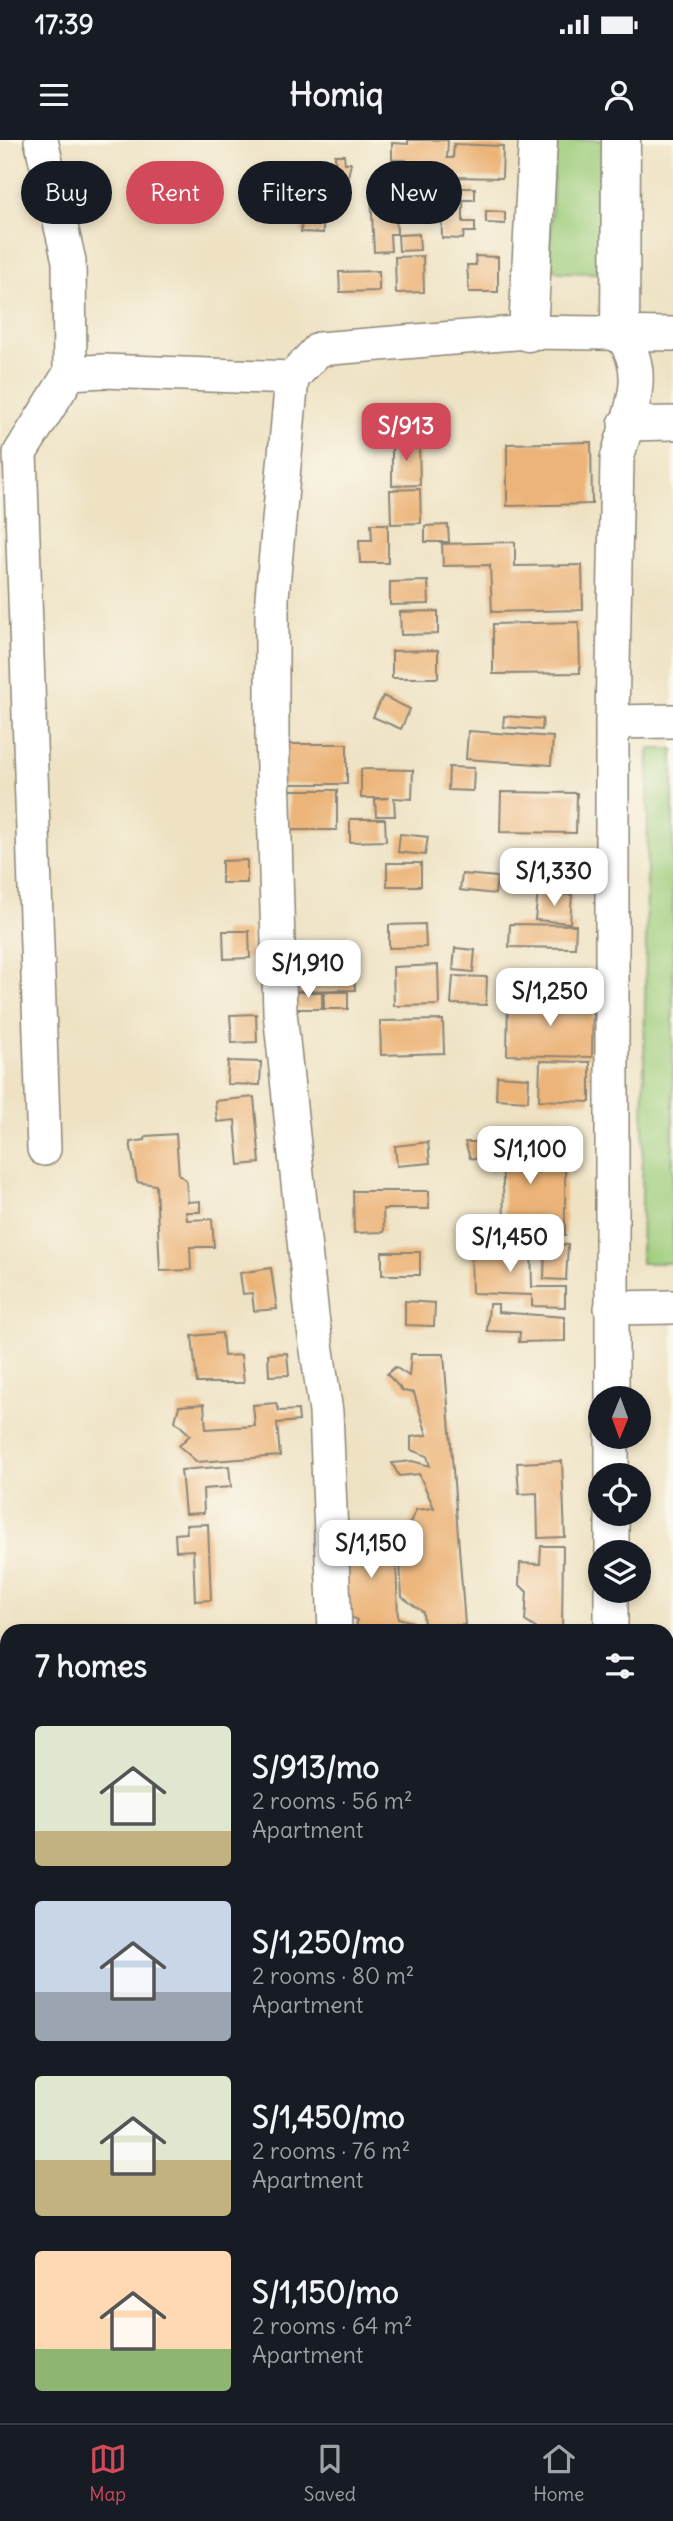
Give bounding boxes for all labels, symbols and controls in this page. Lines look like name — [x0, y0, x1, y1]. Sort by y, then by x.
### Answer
text: 17:39 — [35, 8, 94, 41]
text: Homiq — [290, 74, 383, 115]
icon: menu — [35, 76, 73, 114]
icon: person — [600, 76, 638, 114]
chip: Buy — [21, 161, 112, 224]
chip: Rent — [126, 161, 224, 224]
chip: Filters — [238, 161, 352, 224]
chip: New — [366, 161, 462, 224]
pin: S/913 — [357, 404, 455, 463]
text: S/913 — [378, 411, 434, 440]
pin: S/1,330 — [489, 848, 619, 908]
text: S/1,330 — [516, 856, 592, 885]
pin: S/1,910 — [243, 940, 373, 1000]
text: S/1,910 — [272, 948, 344, 977]
pin: S/1,250 — [485, 968, 615, 1028]
text: S/1,250 — [512, 976, 588, 1005]
pin: S/1,100 — [465, 1126, 595, 1186]
text: S/1,100 — [493, 1134, 567, 1163]
pin: S/1,450 — [445, 1214, 575, 1274]
text: S/1,450 — [472, 1222, 548, 1251]
north arrow — [588, 1386, 651, 1449]
map controls — [588, 1386, 651, 1603]
button: locate — [588, 1463, 651, 1526]
pin: S/1,150 — [306, 1520, 436, 1580]
text: S/1,150 — [335, 1528, 407, 1557]
button: layers — [588, 1540, 651, 1603]
text: 7 homes — [35, 1647, 147, 1685]
icon: filters — [601, 1647, 639, 1685]
text: S/913/mo — [252, 1748, 379, 1786]
icon: home — [91, 1754, 175, 1838]
text: 2 rooms · 56 m² — [252, 1786, 413, 1815]
text: Apartment — [252, 1815, 364, 1844]
text: S/1,250/mo — [252, 1923, 405, 1961]
icon: home — [91, 1929, 175, 2013]
text: 2 rooms · 80 m² — [252, 1961, 414, 1990]
text: Apartment — [252, 1990, 364, 2019]
text: S/1,450/mo — [252, 2098, 405, 2136]
icon: home — [91, 2104, 175, 2188]
text: 2 rooms · 76 m² — [252, 2136, 410, 2165]
text: Apartment — [252, 2165, 364, 2194]
text: S/1,150/mo — [252, 2273, 399, 2311]
icon: home — [91, 2279, 175, 2363]
text: 2 rooms · 64 m² — [252, 2311, 413, 2340]
text: Apartment — [252, 2340, 364, 2369]
tab: Map — [89, 2440, 127, 2506]
tab: Saved — [304, 2440, 356, 2506]
tab: Home — [533, 2440, 584, 2506]

